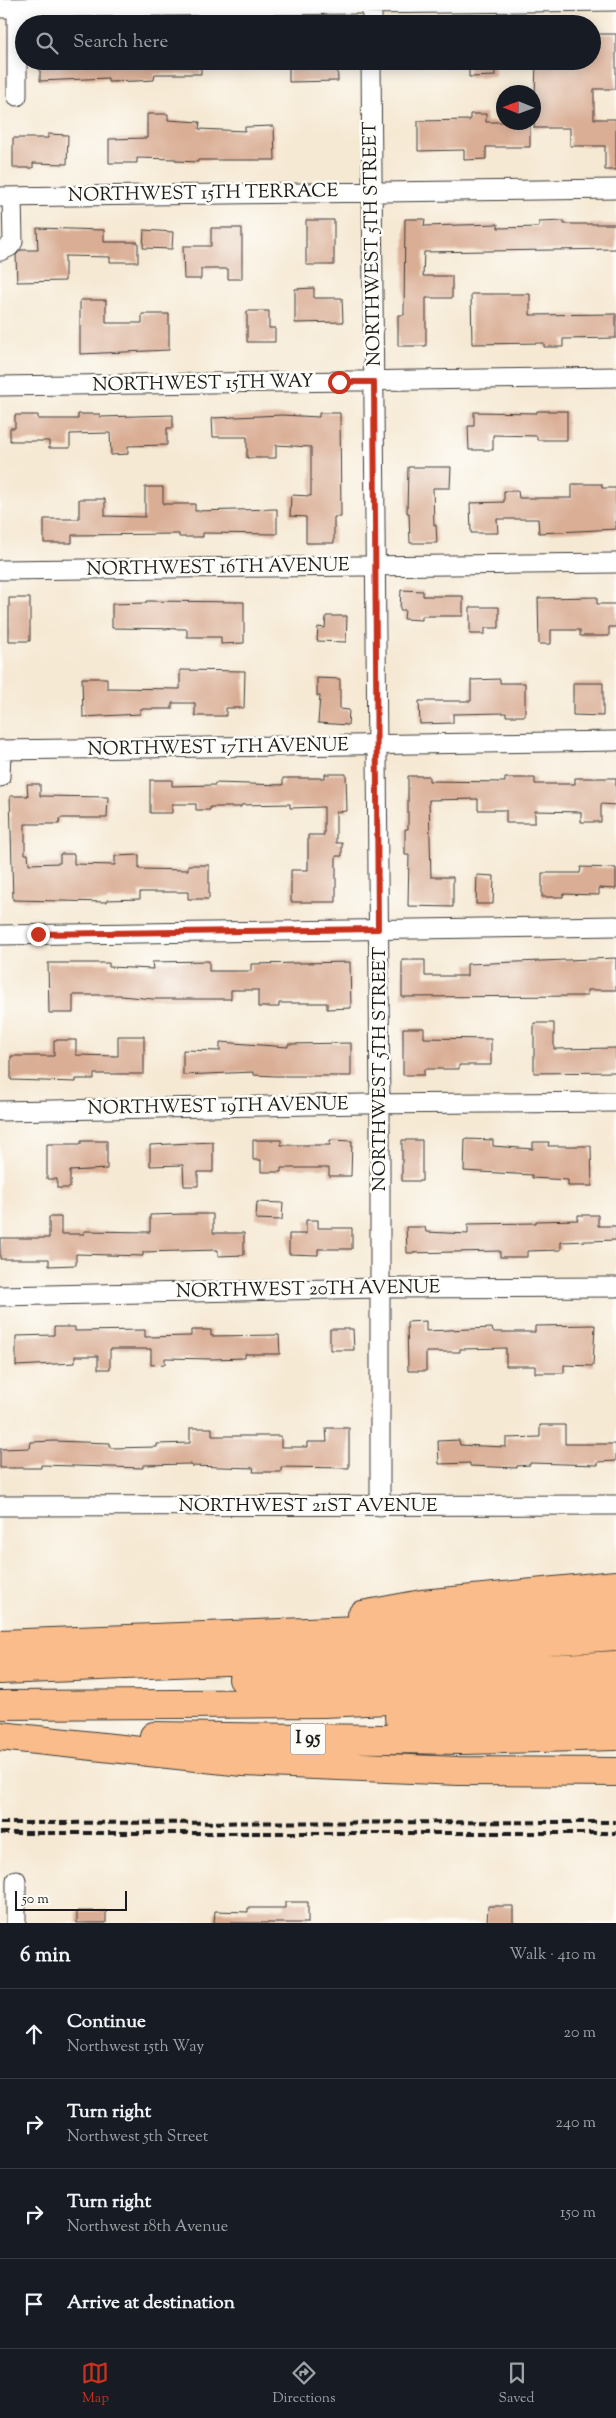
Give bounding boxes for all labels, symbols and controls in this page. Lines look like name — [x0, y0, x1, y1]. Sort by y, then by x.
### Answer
search box — [15, 15, 601, 70]
icon: search — [33, 29, 61, 57]
text: Search here — [73, 29, 168, 56]
north arrow — [496, 85, 541, 130]
street label: NORTHWEST 5TH STREET — [357, 121, 389, 367]
street label: NORTHWEST 15TH TERRACE — [68, 178, 339, 210]
street label: NORTHWEST 15TH WAY — [92, 369, 314, 399]
route start — [328, 371, 351, 394]
street label: NORTHWEST 16TH AVENUE — [86, 552, 350, 584]
street label: NORTHWEST 17TH AVENUE — [87, 732, 349, 764]
route end — [27, 923, 50, 946]
street label: NORTHWEST 5TH STREET — [367, 947, 394, 1191]
street label: NORTHWEST 19TH AVENUE — [87, 1091, 349, 1123]
street label: NORTHWEST 20TH AVENUE — [176, 1274, 441, 1306]
street label: NORTHWEST 21ST AVENUE — [179, 1493, 438, 1520]
road number: I 95 — [290, 1724, 326, 1755]
scale bar — [15, 1888, 128, 1911]
text: 50 m — [22, 1890, 49, 1910]
text: 6 min — [20, 1941, 71, 1971]
text: Walk · 410 m — [509, 1944, 596, 1967]
text: Continue — [67, 2009, 146, 2036]
icon: ahead — [20, 2020, 48, 2048]
text: 20 m — [563, 2022, 596, 2045]
text: Northwest 15th Way — [67, 2036, 204, 2059]
text: Turn right — [67, 2099, 151, 2126]
icon: right — [20, 2110, 48, 2138]
text: 240 m — [555, 2112, 596, 2135]
text: Northwest 5th Street — [67, 2126, 208, 2149]
text: Turn right — [67, 2189, 151, 2216]
icon: right — [20, 2200, 48, 2228]
text: 150 m — [560, 2202, 596, 2225]
text: Northwest 18th Avenue — [67, 2216, 228, 2239]
icon: arrive — [20, 2290, 48, 2318]
text: Arrive at destination — [67, 2290, 235, 2317]
tab: Map — [81, 2359, 109, 2409]
tab: Directions — [272, 2359, 336, 2409]
tab: Saved — [499, 2359, 534, 2409]

